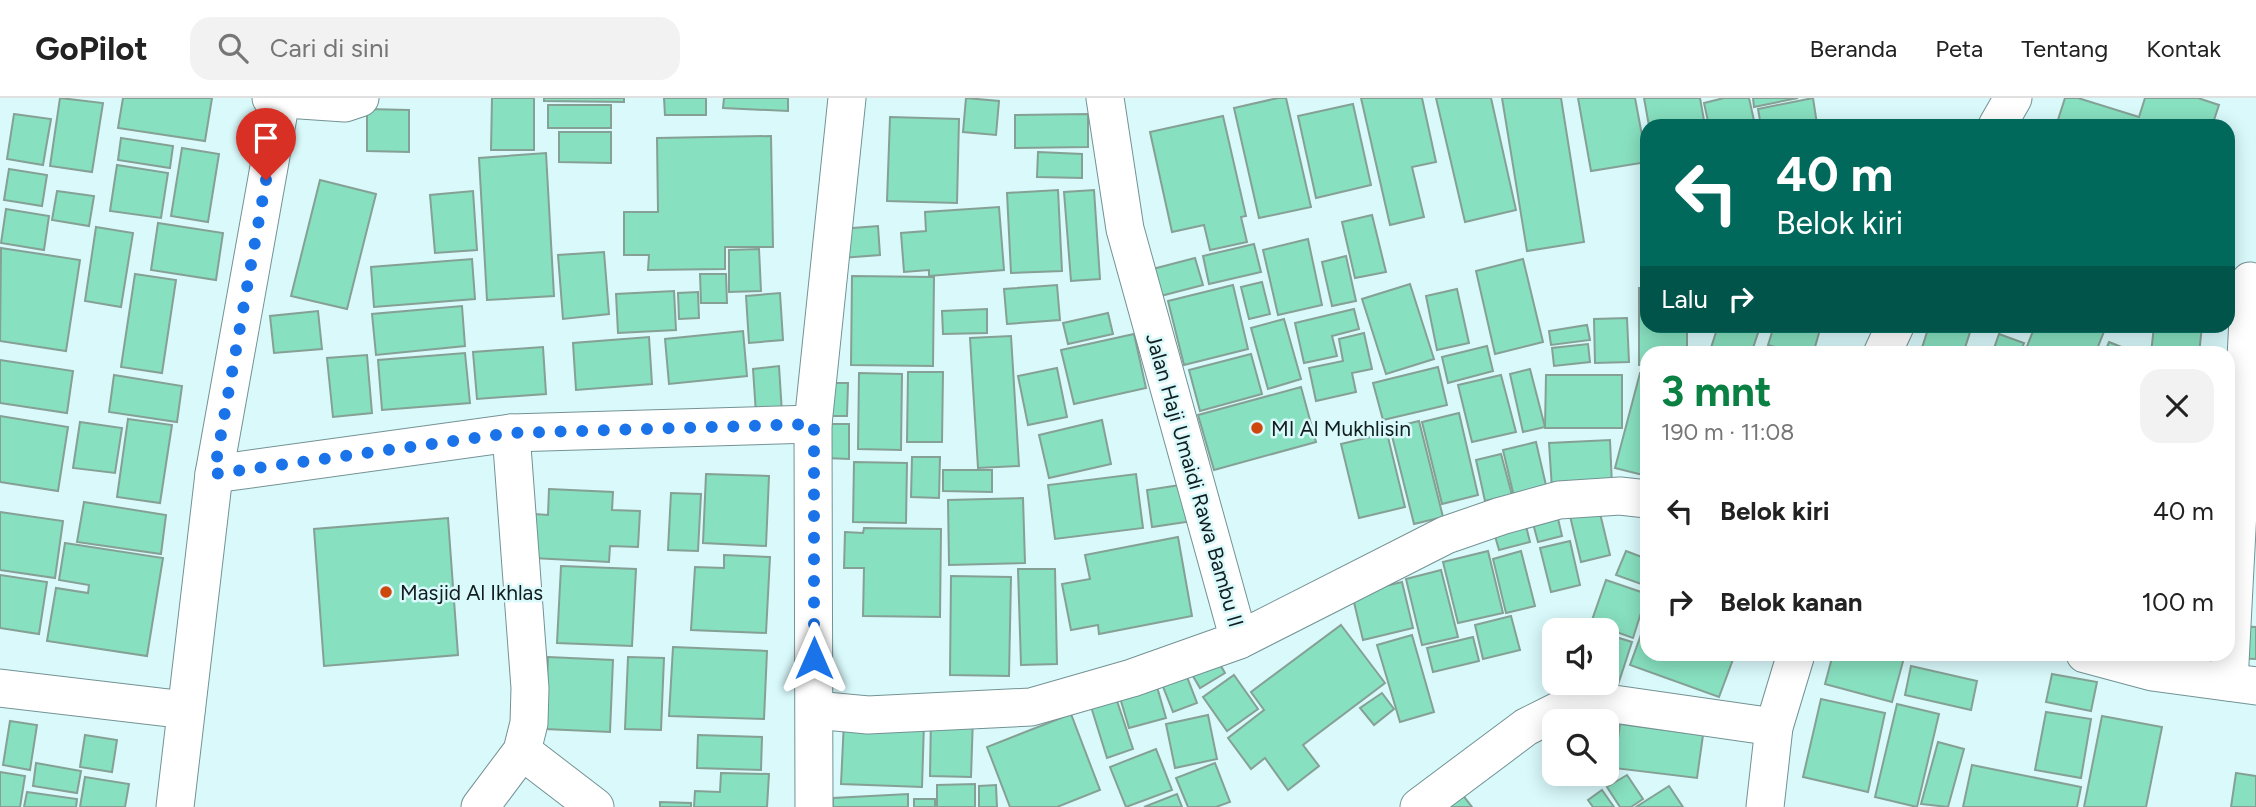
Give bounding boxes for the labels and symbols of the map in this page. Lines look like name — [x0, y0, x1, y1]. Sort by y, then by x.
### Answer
pin — [236, 108, 296, 180]
street label: Jalan Haji Umaidi Rawa Bambu II — [1141, 330, 1249, 630]
place label: MI Al Mukhlisin — [1271, 416, 1411, 441]
marker: MI Al Mukhlisin — [1249, 420, 1265, 436]
place label: Masjid Al Ikhlas — [400, 580, 543, 605]
marker: Masjid Al Ikhlas — [378, 584, 394, 600]
position arrow — [777, 621, 851, 695]

